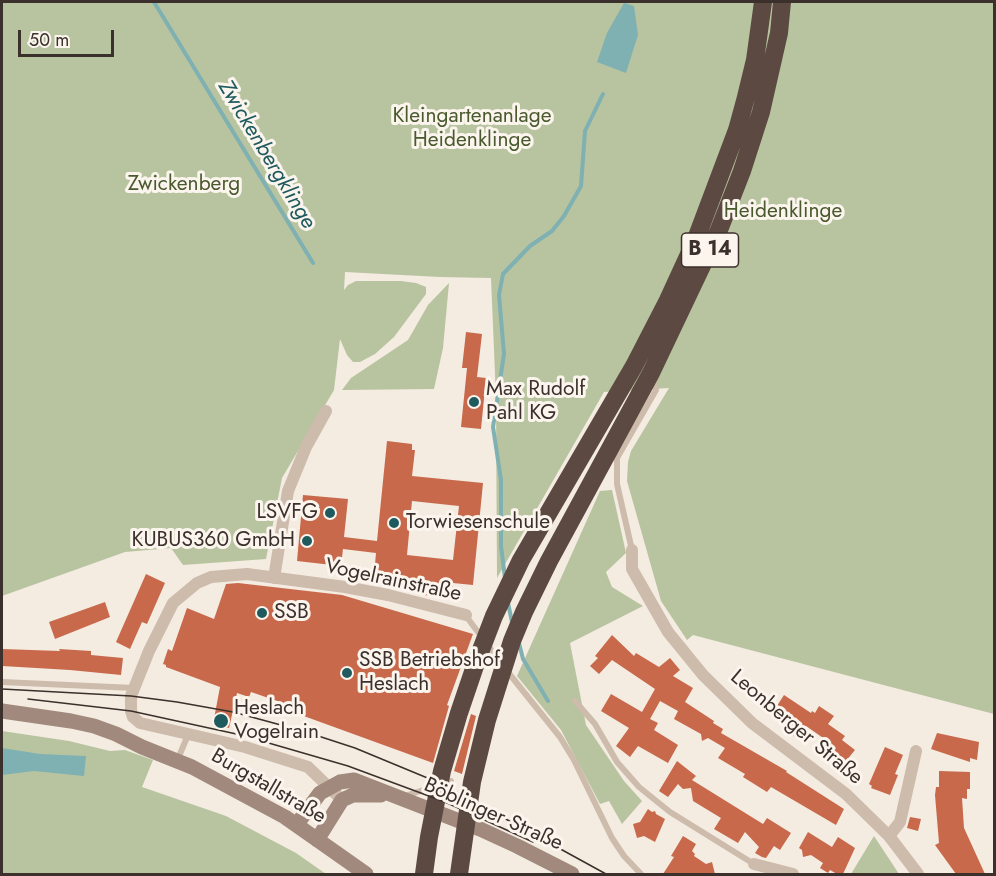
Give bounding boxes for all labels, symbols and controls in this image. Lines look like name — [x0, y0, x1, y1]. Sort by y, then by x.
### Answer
scale bar — [21, 18, 117, 56]
text: 50 m — [29, 27, 69, 53]
water label: Zwickenbergklinge — [211, 76, 321, 234]
park label: Kleingartenanlage Heidenklinge — [393, 104, 551, 154]
park label: Zwickenberg — [128, 172, 240, 198]
park label: Heidenklinge — [724, 199, 842, 225]
road number: B 14 — [682, 233, 738, 267]
place label: Max Rudolf Pahl KG — [486, 377, 585, 427]
marker: Max Rudolf Pahl KG — [467, 395, 481, 409]
place label: LSVFG — [256, 500, 318, 526]
marker: LSVFG — [323, 506, 337, 520]
place label: Torwiesenschule — [406, 510, 550, 536]
marker: Torwiesenschule — [387, 516, 401, 530]
place label: KUBUS360 GmbH — [132, 528, 295, 554]
marker: KUBUS360 GmbH — [300, 534, 314, 548]
street label: Vogelrainstraße — [323, 554, 463, 608]
place label: SSB — [274, 600, 309, 626]
marker: SSB — [255, 606, 269, 620]
place label: SSB Betriebshof Heslach — [359, 648, 500, 698]
street label: Leonberger Straße — [725, 665, 867, 791]
marker: SSB Betriebshof Heslach — [340, 666, 354, 680]
place label: Heslach Vogelrain — [234, 696, 319, 746]
marker: Heslach Vogelrain — [212, 712, 230, 730]
street label: Burgstallstraße — [206, 744, 330, 830]
street label: Böblinger Straße — [420, 773, 566, 857]

